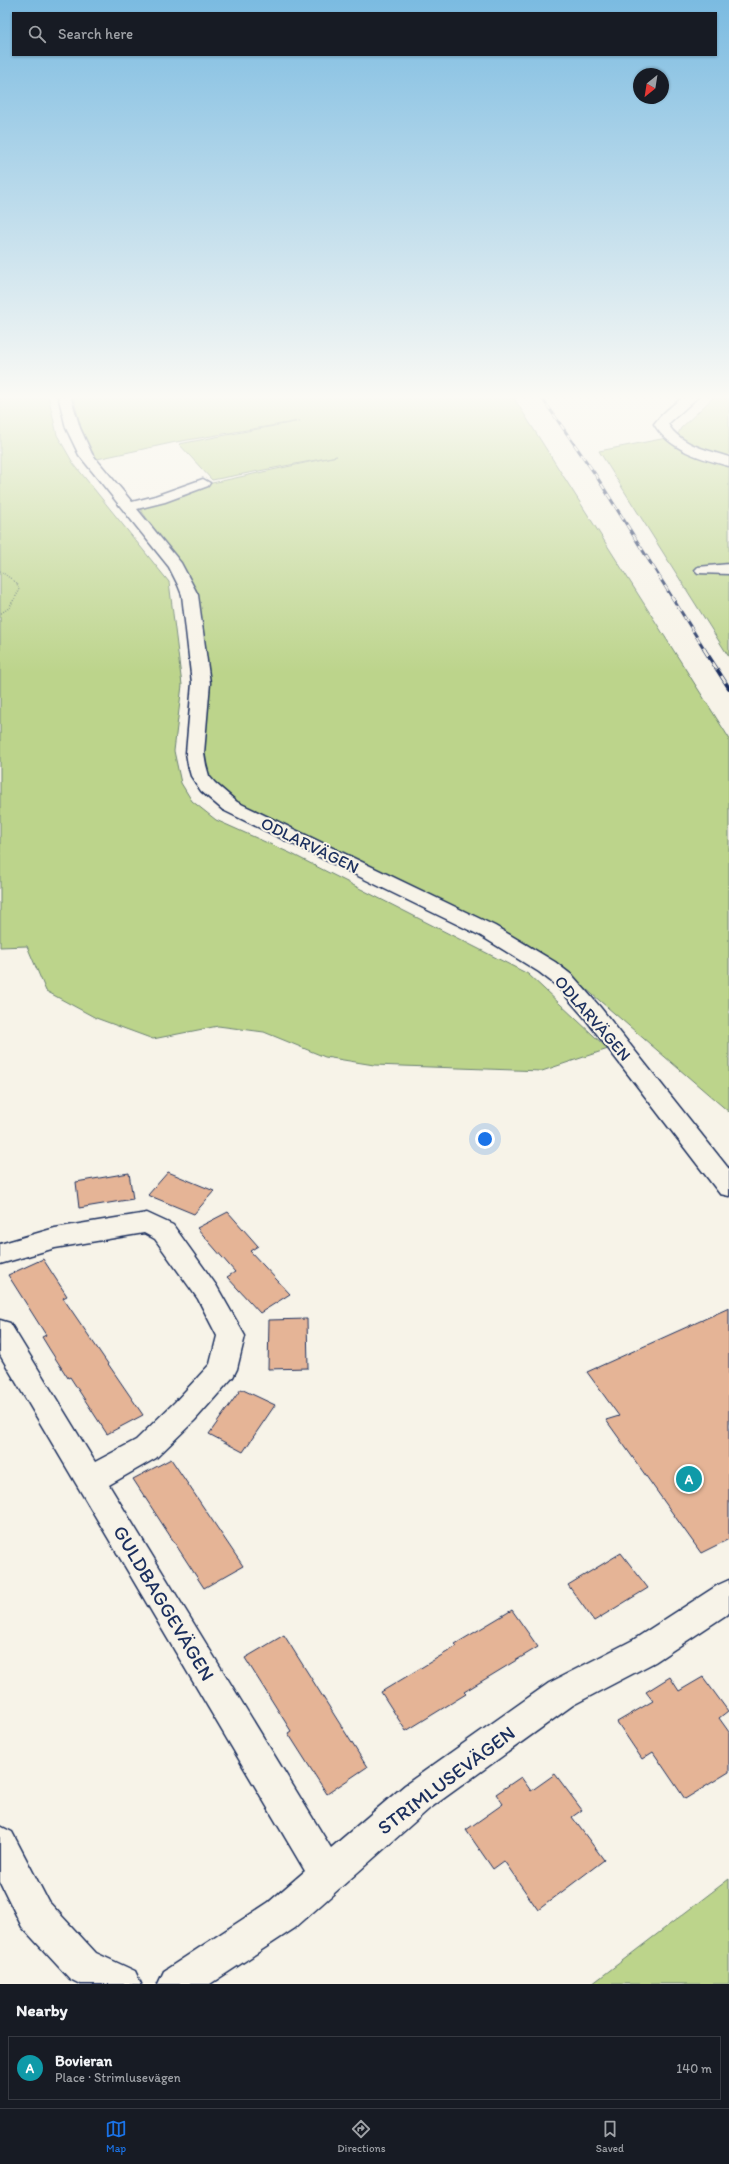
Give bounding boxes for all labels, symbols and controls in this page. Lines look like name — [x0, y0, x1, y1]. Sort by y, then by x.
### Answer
search box — [12, 12, 717, 56]
icon: search — [26, 23, 48, 45]
text: Search here — [58, 25, 133, 43]
north arrow — [633, 68, 669, 104]
street label: ODLARVÄGEN — [258, 813, 362, 877]
street label: ODLARVÄGEN — [551, 971, 635, 1065]
your location — [475, 1129, 495, 1149]
pin: A — [676, 1464, 702, 1494]
street label: GULDBAGGEVÄGEN — [108, 1521, 220, 1685]
street label: STRIMLUSEVÄGEN — [372, 1720, 520, 1840]
text: Nearby — [16, 2000, 68, 2020]
text: Bovieran — [55, 2052, 112, 2070]
text: A — [26, 2061, 34, 2076]
text: 140 m — [676, 2061, 712, 2076]
text: Place · Strimlusevägen — [55, 2070, 181, 2085]
tab: Map — [105, 2118, 127, 2155]
tab: Directions — [337, 2118, 386, 2155]
tab: Saved — [596, 2118, 624, 2155]

